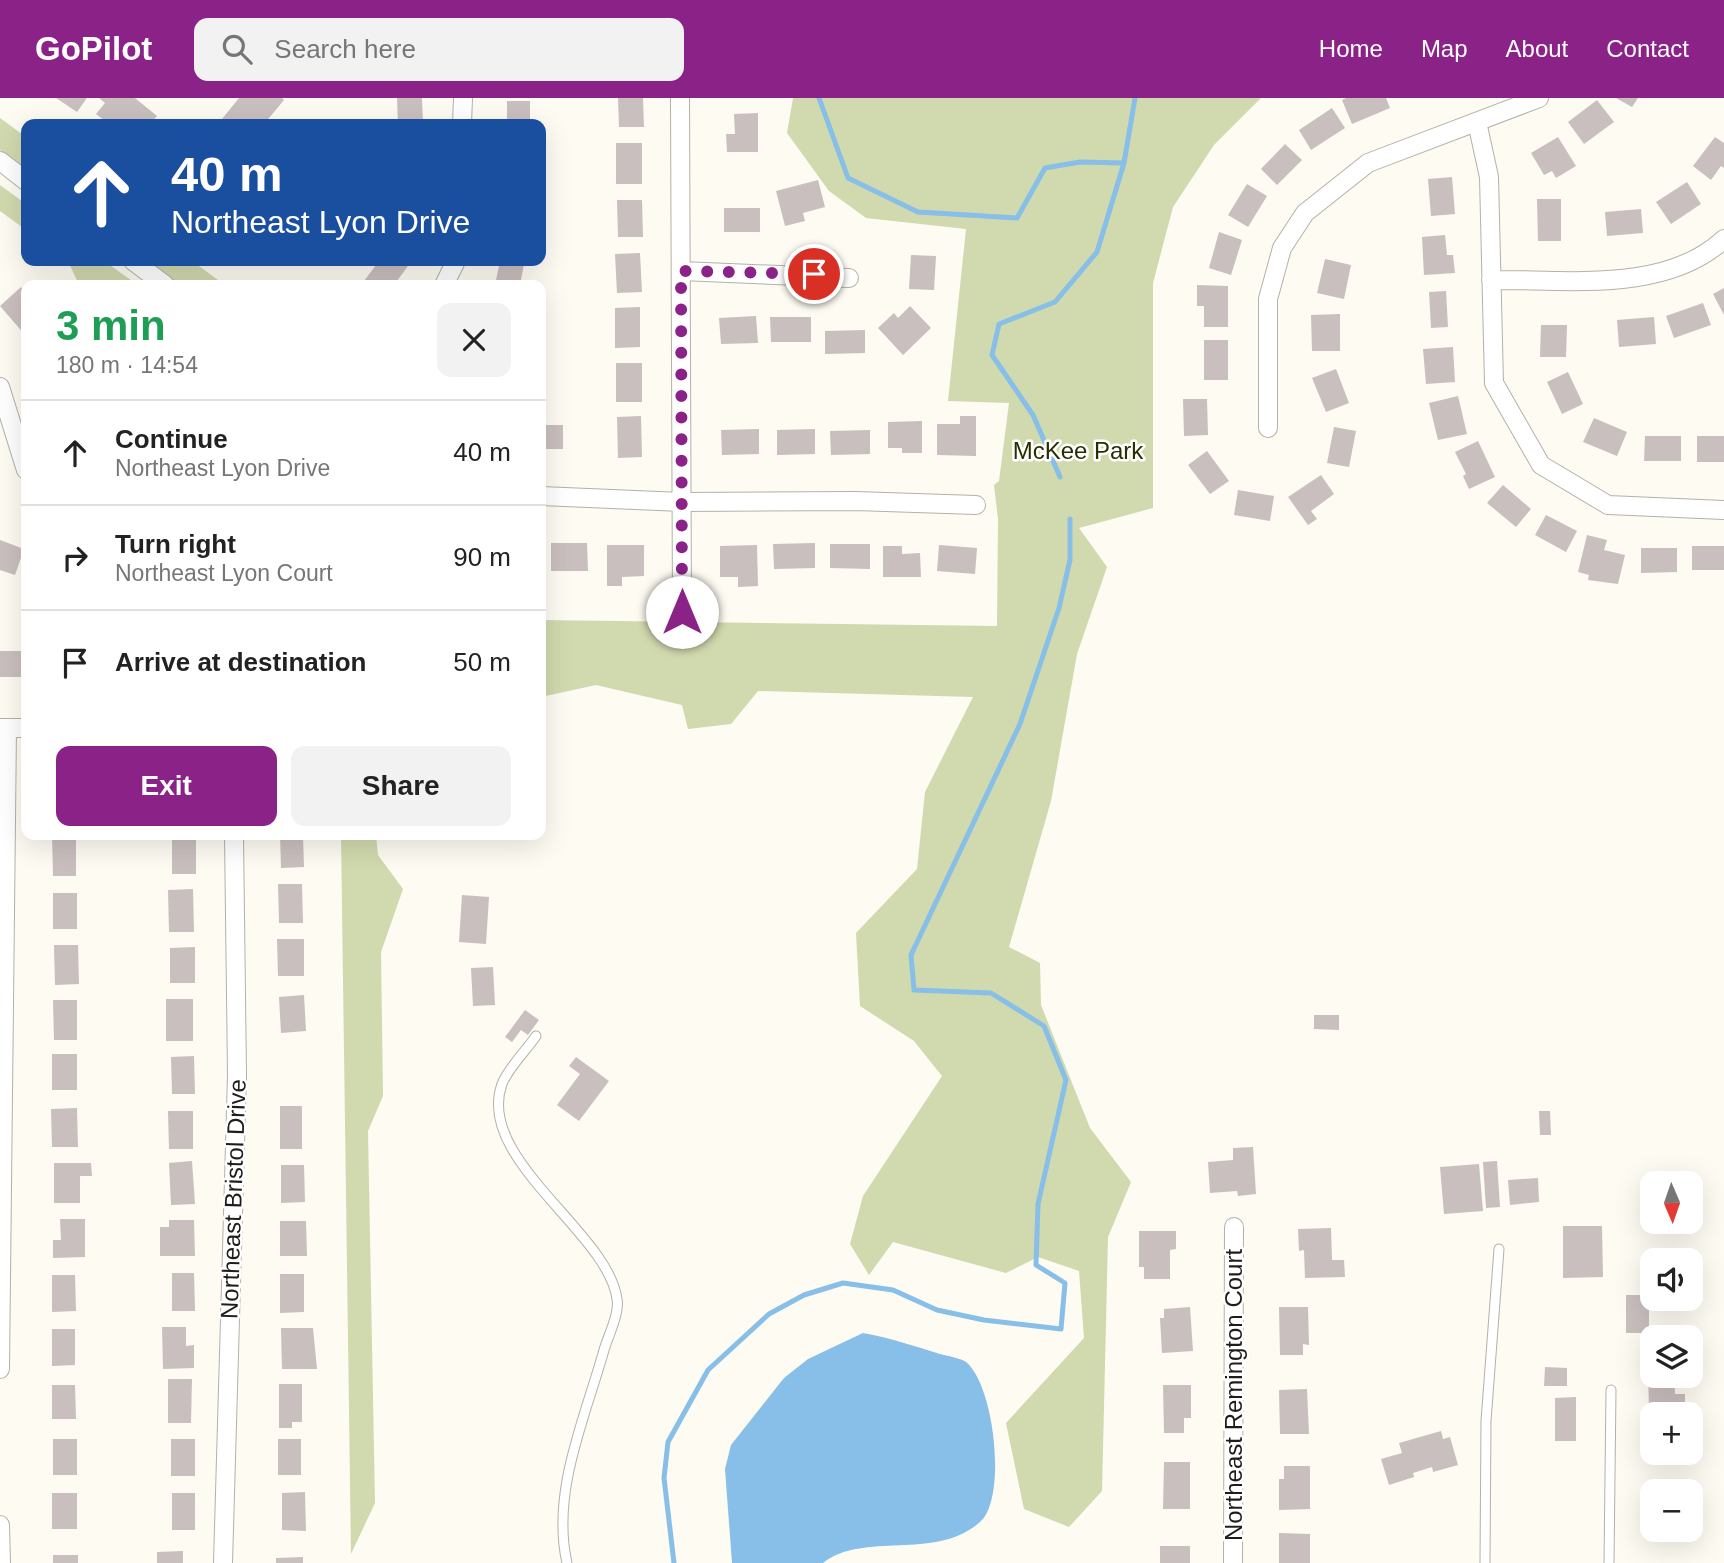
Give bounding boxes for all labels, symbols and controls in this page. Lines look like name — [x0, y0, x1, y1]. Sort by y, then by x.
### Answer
search box — [194, 18, 684, 81]
text: GoPilot — [35, 30, 152, 67]
icon: search — [218, 30, 256, 68]
text: Search here — [274, 34, 416, 64]
text: Home — [1319, 35, 1383, 62]
text: Map — [1421, 35, 1468, 62]
text: About — [1506, 35, 1568, 62]
text: Contact — [1606, 35, 1689, 62]
icon: ahead — [56, 147, 147, 238]
text: 40 m — [171, 147, 283, 201]
text: Northeast Lyon Drive — [171, 204, 470, 240]
pin — [784, 244, 844, 304]
icon: arrive — [795, 255, 833, 293]
text: 3 min — [56, 302, 166, 349]
button: close — [437, 303, 511, 377]
text: 180 m · 14:54 — [56, 352, 198, 378]
text: Continue — [115, 424, 228, 454]
icon: ahead — [56, 434, 94, 472]
text: 40 m — [453, 437, 511, 467]
park label: McKee Park — [1013, 437, 1144, 464]
text: Northeast Lyon Drive — [115, 455, 330, 481]
text: Turn right — [115, 529, 236, 559]
icon: right — [56, 539, 94, 577]
text: 90 m — [453, 542, 511, 572]
text: Northeast Lyon Court — [115, 560, 333, 586]
position arrow — [645, 575, 719, 649]
icon: arrive — [56, 644, 94, 682]
text: Arrive at destination — [115, 647, 366, 677]
text: 50 m — [453, 647, 511, 677]
button: Exit — [56, 746, 277, 826]
button: Share — [291, 746, 511, 826]
street label: Northeast Bristol Drive — [215, 1079, 251, 1319]
north arrow — [1640, 1171, 1703, 1234]
map controls — [1640, 1171, 1703, 1542]
button: sound — [1640, 1248, 1703, 1311]
street label: Northeast Remington Court — [1220, 1249, 1247, 1541]
button: layers — [1640, 1325, 1703, 1388]
button: + — [1640, 1402, 1703, 1465]
button: − — [1640, 1479, 1703, 1542]

